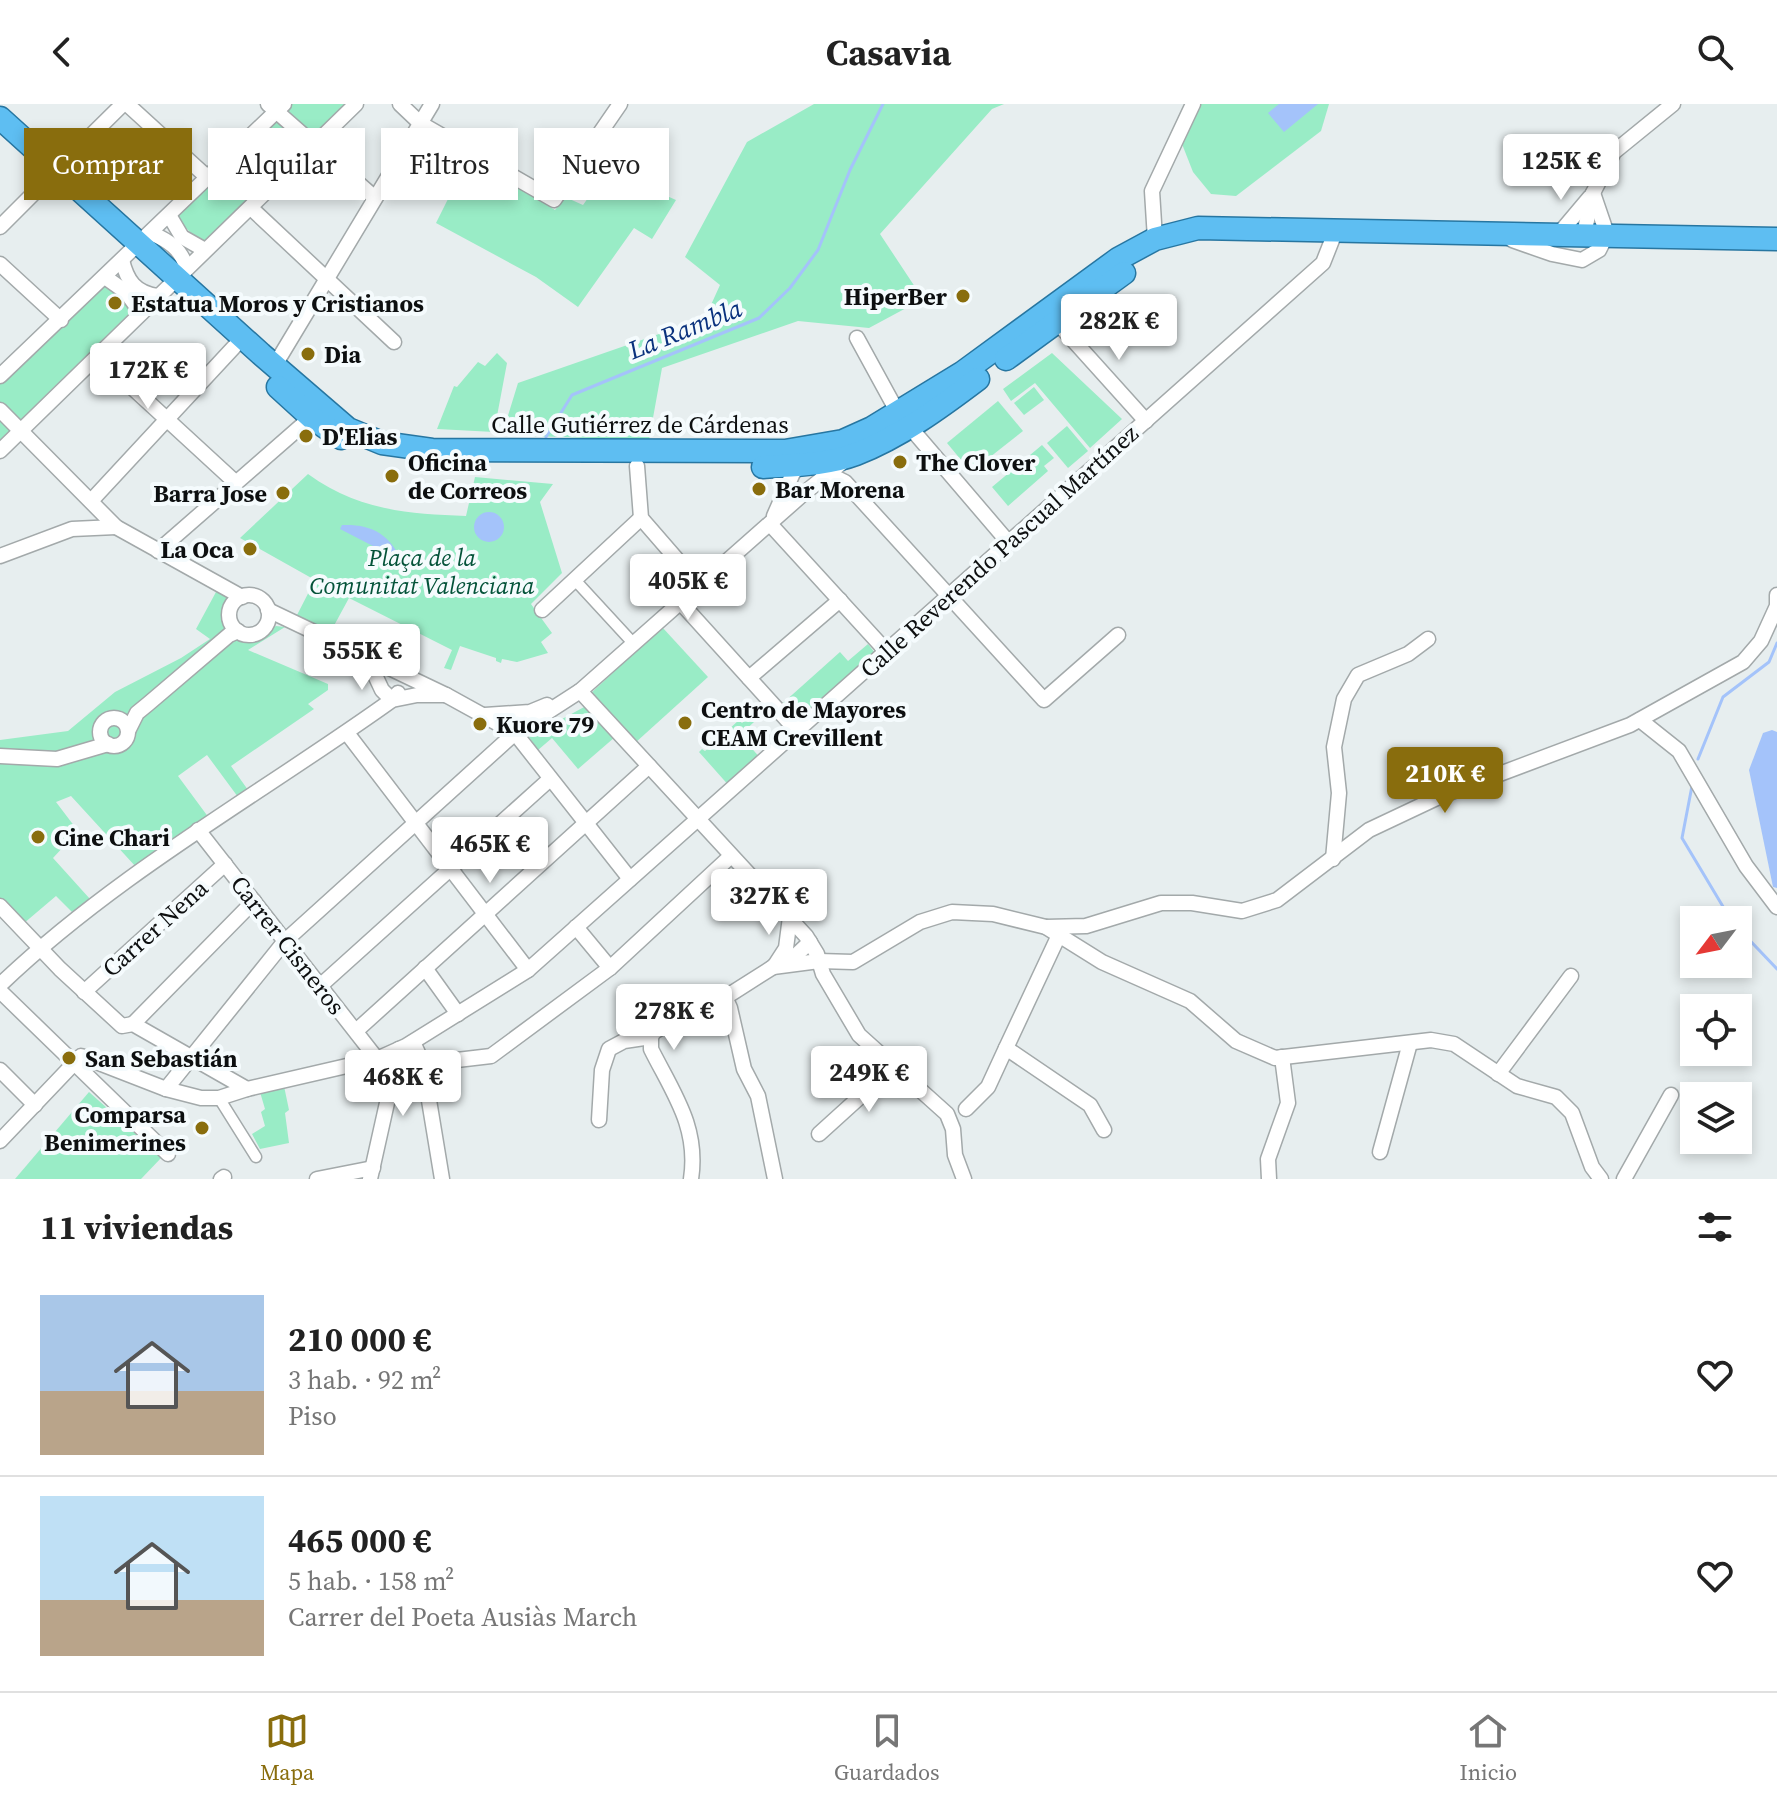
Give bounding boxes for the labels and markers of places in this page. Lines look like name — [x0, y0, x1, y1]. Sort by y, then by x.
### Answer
pin: 125K € — [1496, 134, 1626, 202]
place label: HiperBer — [844, 280, 948, 313]
place label: Estatua Moros y Cristianos — [131, 287, 424, 320]
marker: HiperBer — [954, 287, 972, 305]
marker: Estatua Moros y Cristianos — [106, 294, 124, 312]
pin: 282K € — [1054, 294, 1184, 362]
place label: Dia — [324, 338, 362, 371]
pin: 172K € — [83, 343, 213, 411]
marker: Dia — [299, 345, 317, 363]
place label: D'Elias — [322, 420, 398, 453]
marker: D'Elias — [297, 427, 315, 445]
place label: Oficina de Correos — [408, 446, 527, 507]
place label: The Clover — [916, 446, 1036, 479]
marker: The Clover — [891, 453, 909, 471]
marker: Oficina de Correos — [383, 467, 401, 485]
place label: Bar Morena — [775, 473, 905, 506]
place label: Barra Jose — [153, 477, 267, 510]
marker: Bar Morena — [750, 480, 768, 498]
marker: Barra Jose — [274, 484, 292, 502]
place label: La Oca — [160, 533, 234, 566]
marker: La Oca — [241, 540, 259, 558]
pin: 405K € — [623, 554, 753, 622]
pin: 555K € — [297, 624, 427, 692]
place label: Centro de Mayores CEAM Crevillent — [701, 693, 906, 754]
place label: Kuore 79 — [496, 708, 594, 741]
marker: Centro de Mayores CEAM Crevillent — [676, 714, 694, 732]
marker: Kuore 79 — [471, 715, 489, 733]
pin: 210K € — [1380, 747, 1510, 815]
pin: 465K € — [425, 817, 555, 885]
place label: Cine Chari — [54, 821, 170, 854]
marker: Cine Chari — [29, 828, 47, 846]
pin: 327K € — [704, 869, 834, 937]
pin: 278K € — [609, 984, 739, 1052]
place label: San Sebastián — [85, 1042, 238, 1075]
pin: 249K € — [804, 1046, 934, 1114]
marker: San Sebastián — [60, 1049, 78, 1067]
pin: 468K € — [338, 1050, 468, 1118]
place label: Comparsa Benimerines — [44, 1098, 186, 1159]
marker: Comparsa Benimerines — [193, 1119, 211, 1137]

